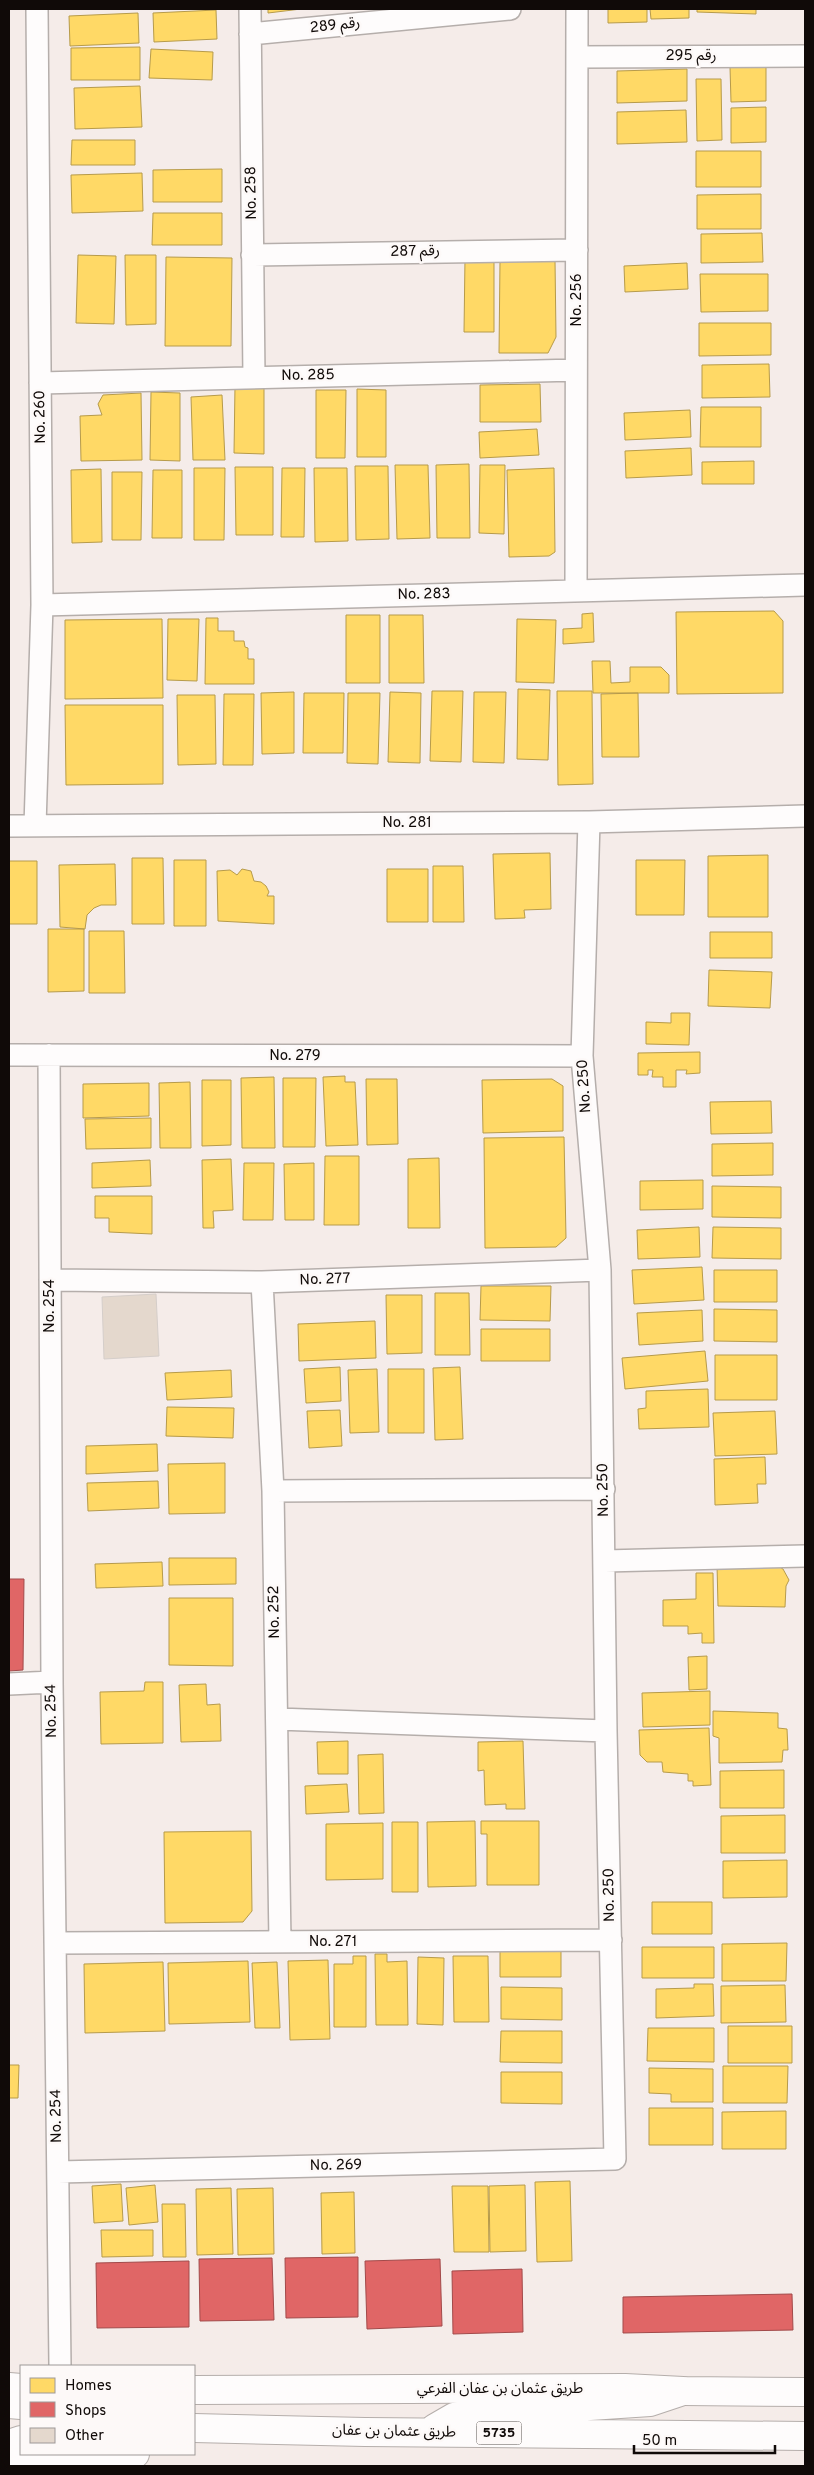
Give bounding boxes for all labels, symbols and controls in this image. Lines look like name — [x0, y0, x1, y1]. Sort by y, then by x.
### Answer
street label: رقم 289 — [309, 14, 361, 38]
street label: رقم 295 — [665, 47, 717, 66]
street label: No. 258 — [242, 166, 262, 220]
street label: رقم 287 — [390, 242, 440, 262]
street label: No. 256 — [568, 273, 587, 327]
street label: No. 285 — [281, 366, 335, 386]
street label: No. 260 — [31, 390, 51, 444]
street label: No. 283 — [397, 585, 451, 605]
street label: No. 281 — [382, 814, 432, 833]
street label: No. 279 — [269, 1047, 321, 1066]
street label: No. 250 — [574, 1058, 596, 1114]
street label: No. 277 — [299, 1270, 351, 1290]
street label: No. 254 — [41, 1279, 60, 1333]
street label: No. 250 — [594, 1463, 614, 1517]
street label: No. 252 — [265, 1585, 285, 1639]
street label: No. 254 — [42, 1684, 62, 1738]
street label: No. 250 — [600, 1868, 620, 1922]
street label: No. 271 — [309, 1933, 357, 1952]
street label: No. 254 — [47, 2089, 67, 2143]
street label: No. 269 — [310, 2156, 362, 2176]
legend — [20, 2365, 195, 2455]
text: Homes — [65, 2377, 112, 2396]
street label: طريق عثمان بن عفان الفرعي — [417, 2380, 583, 2399]
text: Shops — [65, 2402, 106, 2421]
street label: طريق عثمان بن عفان — [332, 2421, 456, 2443]
road number: 5735 — [476, 2422, 522, 2444]
scale bar — [634, 2422, 775, 2454]
text: Other — [65, 2427, 104, 2446]
text: 50 m — [642, 2432, 677, 2451]

